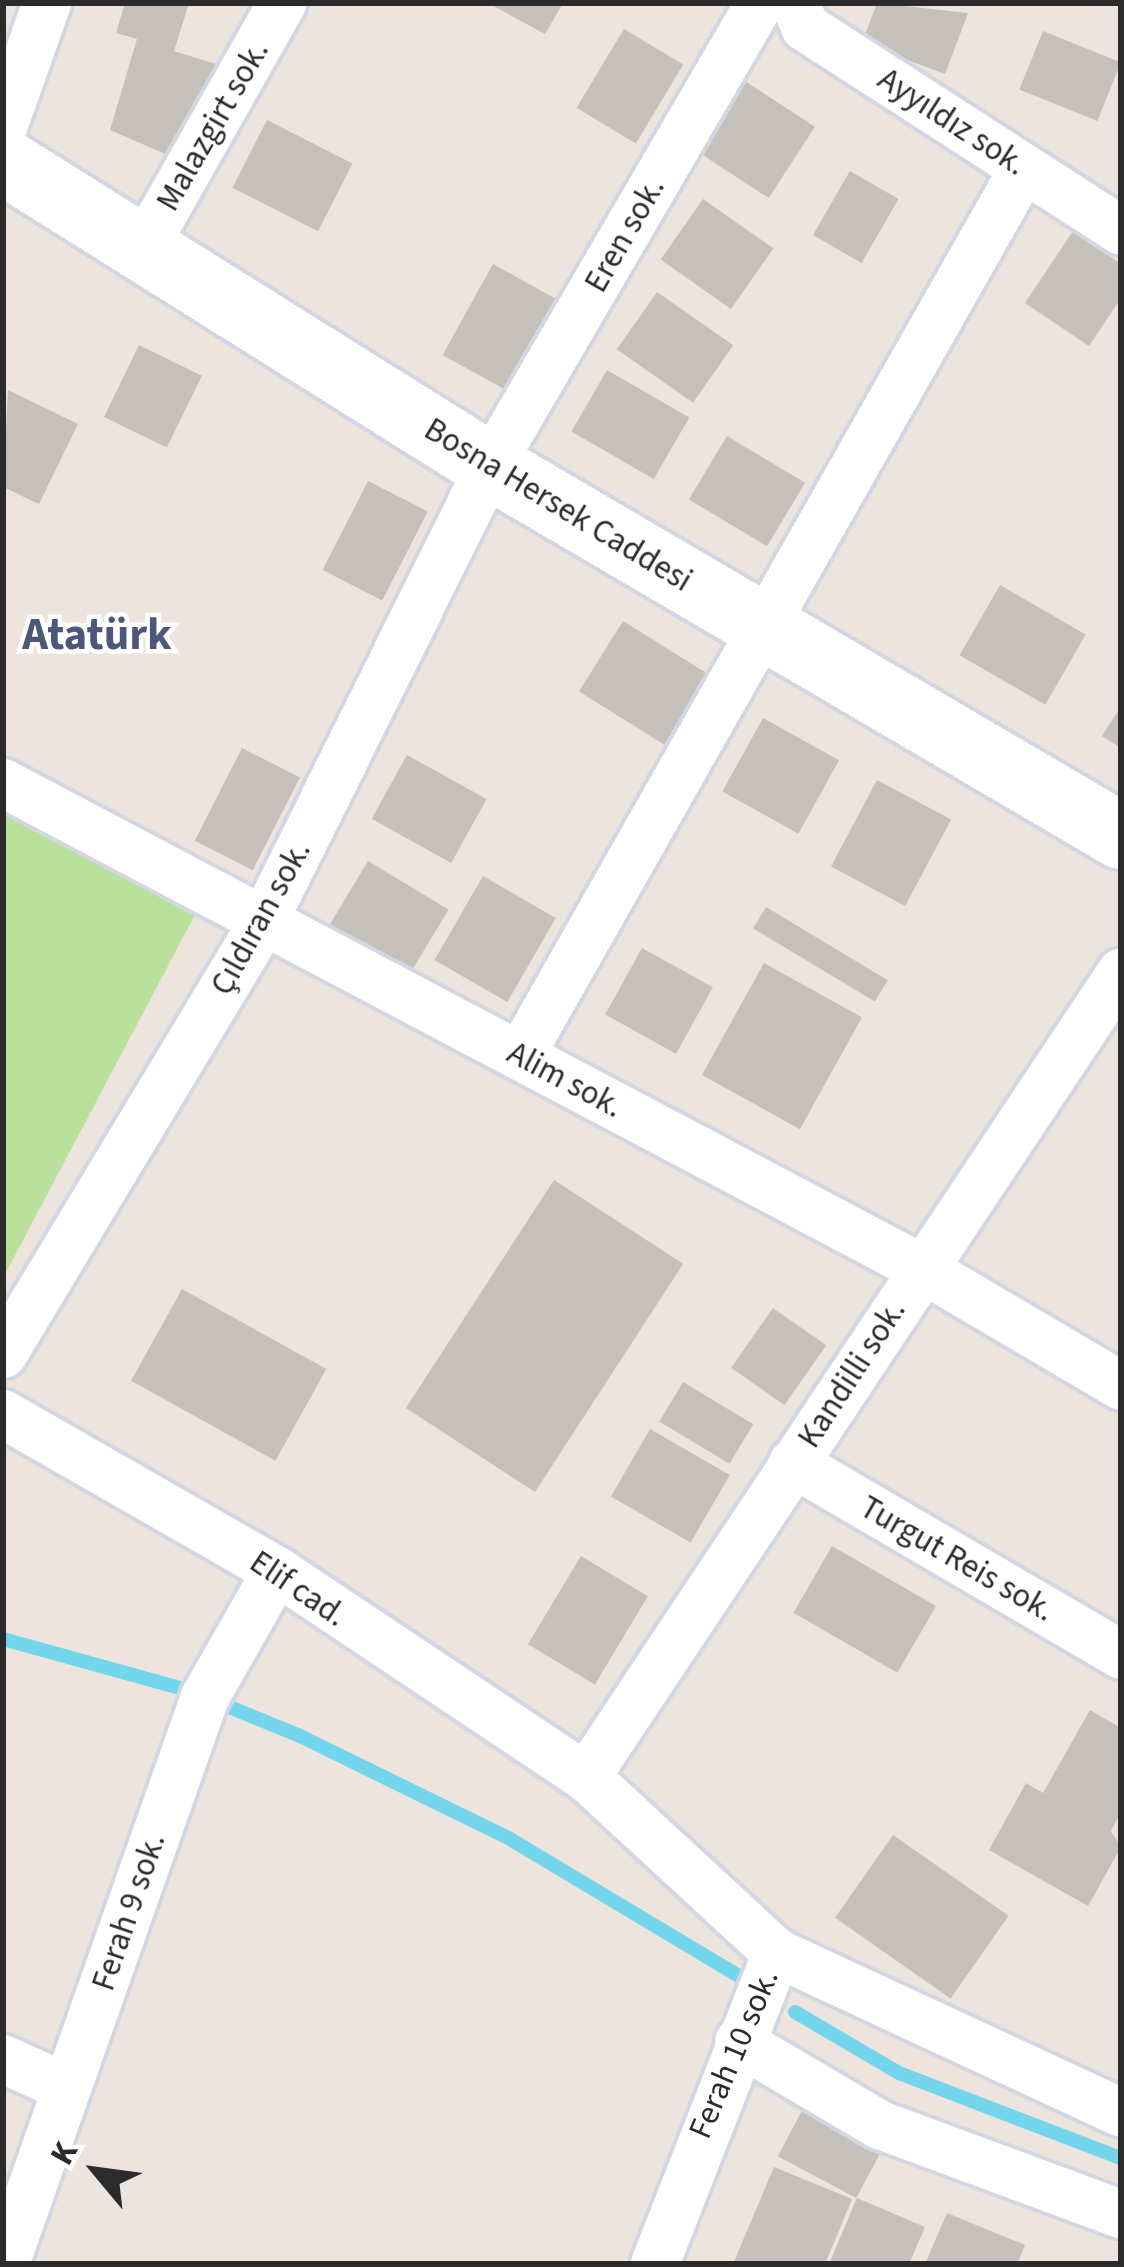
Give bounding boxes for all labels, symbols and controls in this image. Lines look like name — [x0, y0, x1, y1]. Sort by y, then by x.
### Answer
street label: Malazgirt sok. — [148, 34, 278, 218]
street label: Ayyıldız sok. — [870, 59, 1034, 185]
street label: Eren sok. — [576, 170, 674, 300]
street label: Bosna Hersek Caddesi — [417, 409, 699, 601]
district label: Atatürk — [22, 609, 172, 663]
street label: Çıldıran sok. — [202, 834, 320, 1002]
street label: Alim sok. — [500, 1033, 630, 1127]
street label: Kandilli sok. — [790, 1293, 914, 1455]
street label: Turgut Reis sok. — [853, 1487, 1061, 1631]
street label: Elif cad. — [242, 1542, 354, 1636]
street label: Ferah 9 sok. — [84, 1828, 174, 1996]
street label: Ferah 10 sok. — [681, 1963, 787, 2145]
north arrow — [36, 2111, 156, 2231]
text: K — [39, 2133, 90, 2174]

